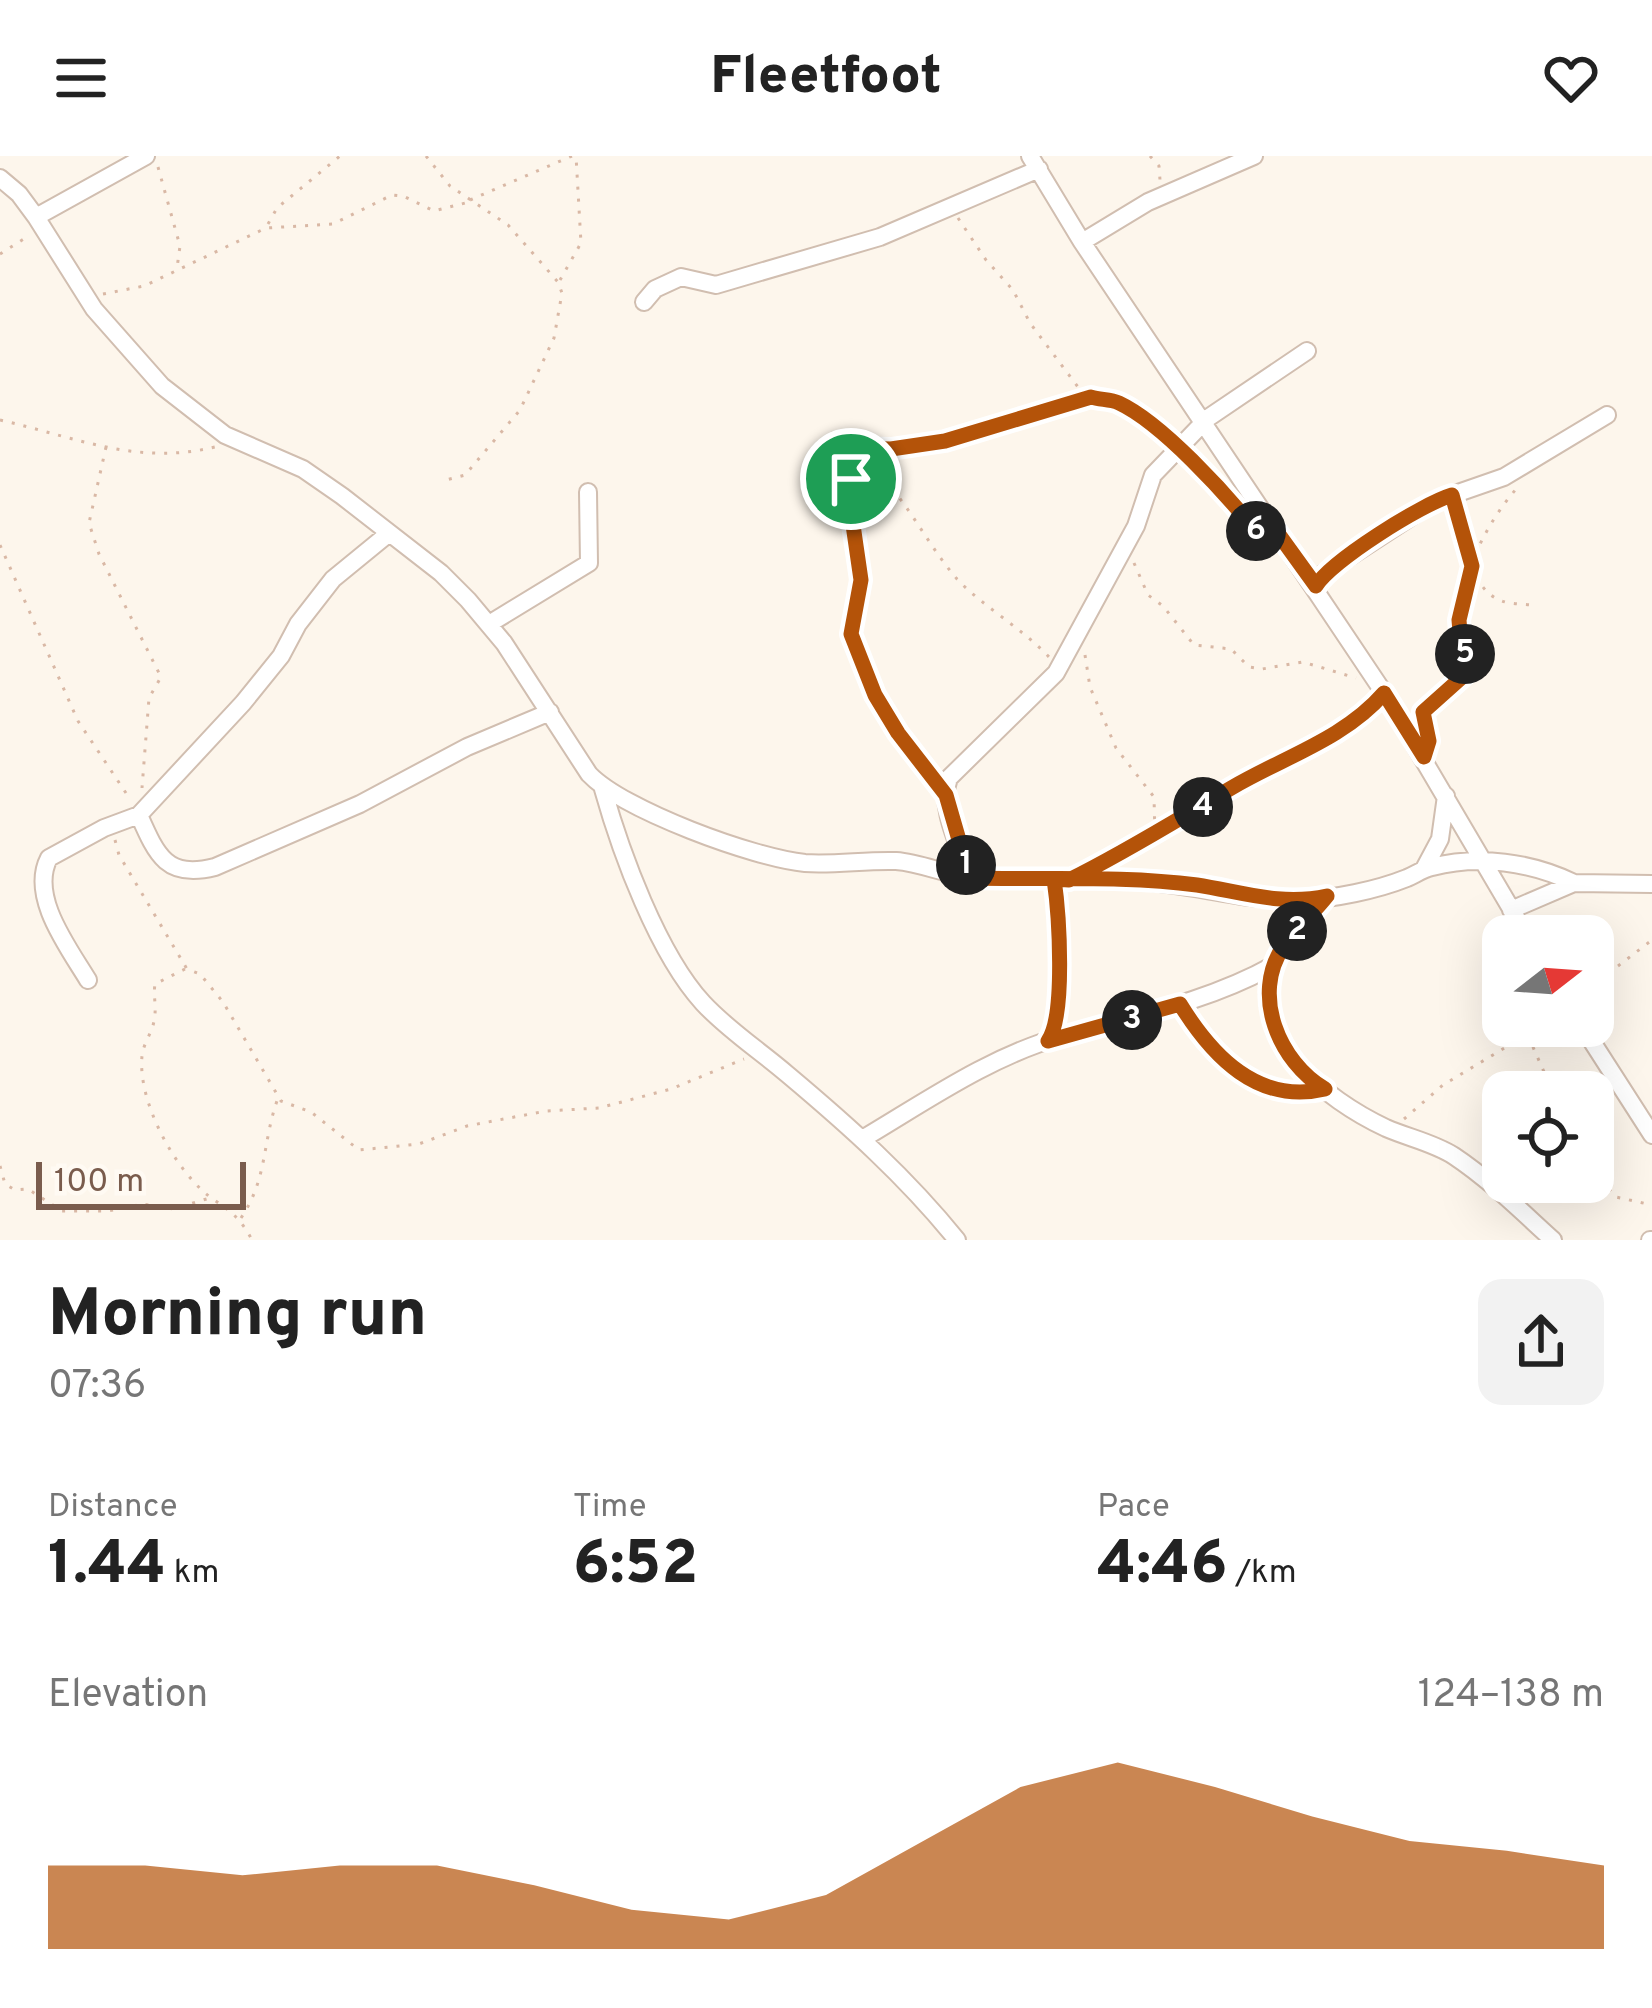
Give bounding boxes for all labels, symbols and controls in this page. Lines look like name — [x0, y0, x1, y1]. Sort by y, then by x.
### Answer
text: Fleetfoot — [710, 44, 942, 113]
icon: menu — [48, 45, 114, 111]
icon: heart — [1538, 45, 1604, 111]
pin — [800, 428, 902, 530]
icon: arrive — [818, 446, 884, 512]
pin: 6 — [1226, 501, 1286, 561]
text: 6 — [1246, 510, 1266, 552]
pin: 5 — [1435, 624, 1495, 684]
text: 5 — [1455, 633, 1475, 675]
pin: 4 — [1173, 777, 1233, 837]
text: 4 — [1192, 786, 1214, 828]
pin: 1 — [936, 835, 996, 895]
text: 1 — [959, 844, 973, 886]
pin: 2 — [1267, 901, 1327, 961]
text: 2 — [1287, 910, 1307, 952]
north arrow — [1482, 915, 1614, 1047]
map controls — [1482, 915, 1614, 1203]
pin: 3 — [1102, 990, 1162, 1050]
text: 3 — [1122, 999, 1142, 1041]
button: locate — [1482, 1071, 1614, 1203]
scale bar — [36, 1156, 246, 1209]
text: 100 m — [54, 1162, 144, 1204]
text: Morning run — [48, 1276, 427, 1359]
button: share — [1478, 1279, 1604, 1405]
text: 07:36 — [48, 1363, 146, 1412]
text: Distance — [48, 1487, 178, 1529]
text: Time — [573, 1487, 646, 1529]
text: Pace — [1097, 1487, 1170, 1529]
text: 1.44 — [48, 1529, 166, 1605]
text: 6:52 — [573, 1529, 698, 1605]
text: 4:46 — [1097, 1529, 1227, 1605]
text: km — [166, 1553, 219, 1595]
text: /km — [1227, 1553, 1297, 1595]
text: Elevation — [48, 1672, 208, 1721]
text: 124–138 m — [1418, 1672, 1604, 1721]

